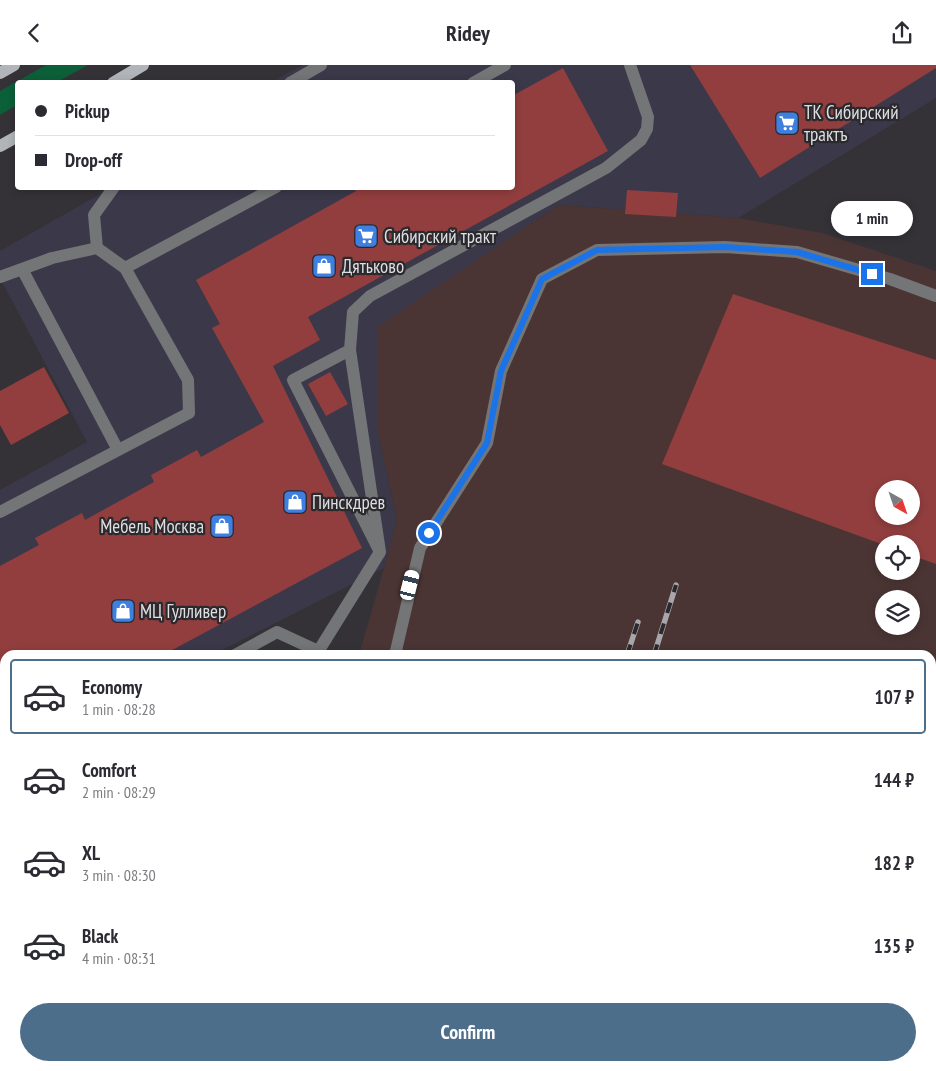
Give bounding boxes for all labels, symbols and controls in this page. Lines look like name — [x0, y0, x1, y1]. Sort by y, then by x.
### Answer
icon: back — [20, 19, 48, 47]
text: Ridey — [446, 19, 490, 47]
icon: share — [888, 19, 916, 47]
text: Pickup — [65, 99, 110, 123]
place label: ТК Сибирский трактъ — [804, 100, 899, 146]
supermarket icon: ТК Сибирский трактъ — [774, 110, 800, 136]
text: Drop-off — [65, 148, 122, 172]
callout: 1 min — [831, 201, 913, 237]
text: 1 min — [856, 208, 888, 228]
supermarket icon: Сибирский тракт — [353, 223, 379, 249]
place label: Сибирский тракт — [384, 224, 497, 248]
shop icon: Дятьково — [311, 253, 337, 279]
place label: Дятьково — [342, 254, 404, 278]
route end — [861, 263, 883, 285]
north arrow — [875, 480, 920, 525]
map controls — [875, 480, 920, 635]
shop icon: Пинскдрев — [282, 489, 308, 515]
place label: Пинскдрев — [312, 490, 385, 514]
shop icon: Мебель Москва — [209, 513, 235, 539]
place label: Мебель Москва — [100, 514, 204, 538]
route start — [418, 522, 440, 544]
button: locate — [875, 535, 920, 580]
car — [399, 569, 420, 601]
button: layers — [875, 590, 920, 635]
shop icon: МЦ Гулливер — [110, 598, 136, 624]
place label: МЦ Гулливер — [140, 599, 226, 623]
icon: car — [22, 674, 67, 719]
text: Economy — [82, 675, 142, 699]
text: 107 ₽ — [875, 685, 914, 709]
text: 1 min · 08:28 — [82, 699, 156, 719]
icon: car — [22, 757, 67, 802]
text: Comfort — [82, 758, 136, 782]
text: 144 ₽ — [874, 768, 914, 792]
text: 2 min · 08:29 — [82, 782, 156, 802]
icon: car — [22, 840, 67, 885]
text: XL — [82, 841, 100, 865]
text: 182 ₽ — [874, 851, 914, 875]
text: 3 min · 08:30 — [82, 865, 156, 885]
icon: car — [22, 923, 67, 968]
text: Black — [82, 924, 118, 948]
text: 135 ₽ — [874, 934, 914, 958]
text: 4 min · 08:31 — [82, 948, 156, 968]
button: Confirm — [20, 1003, 916, 1061]

